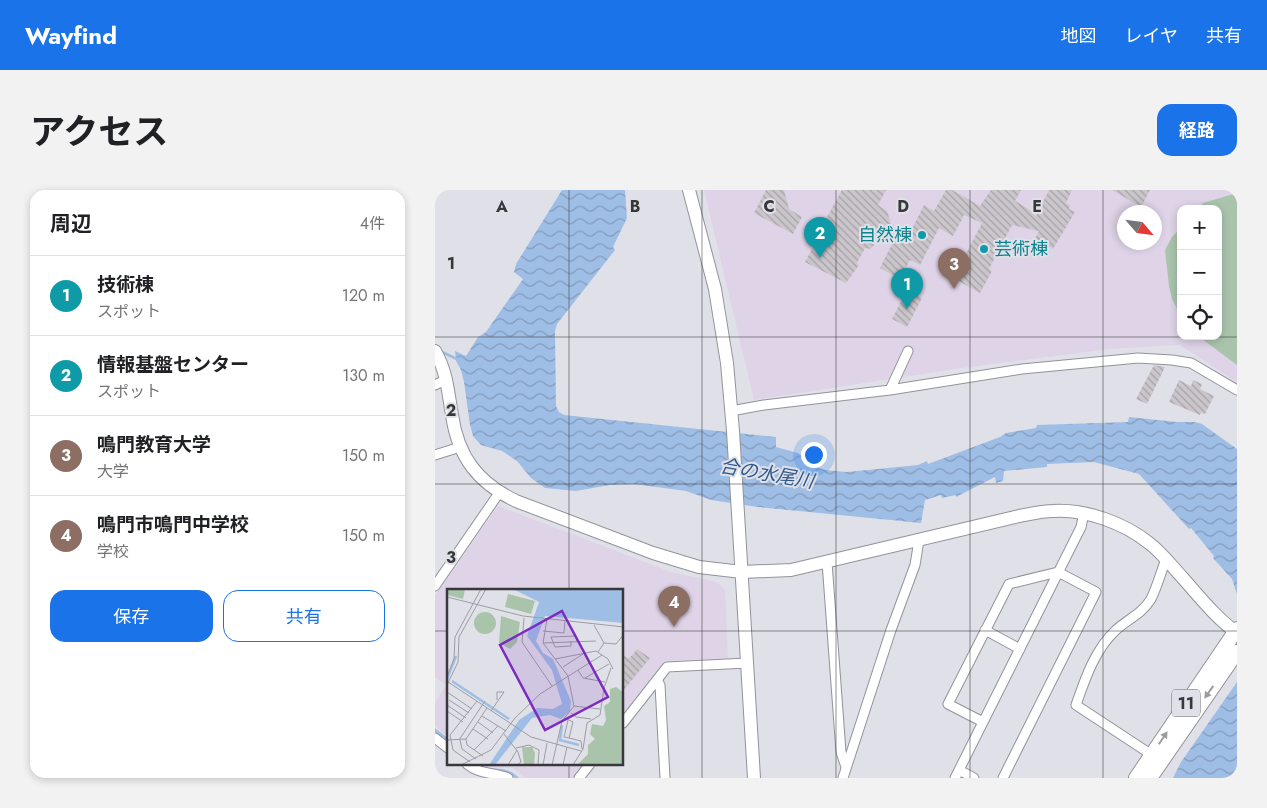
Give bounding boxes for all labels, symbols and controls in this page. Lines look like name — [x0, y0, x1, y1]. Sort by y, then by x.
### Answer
text: Wayfind — [25, 18, 117, 53]
text: 地図 — [1061, 23, 1097, 49]
text: レイヤ — [1125, 23, 1178, 49]
text: 共有 — [1206, 23, 1242, 49]
button: 経路 — [1157, 104, 1237, 156]
text: アクセス — [30, 107, 168, 157]
text: A — [495, 195, 508, 218]
text: B — [630, 195, 640, 218]
text: C — [763, 195, 775, 218]
text: D — [897, 195, 909, 218]
text: E — [1032, 195, 1042, 218]
north arrow — [1117, 205, 1162, 250]
map controls — [1177, 205, 1222, 340]
button: + — [1177, 205, 1222, 250]
text: 周辺 — [50, 209, 92, 239]
text: 4件 — [360, 212, 385, 235]
pin: 2 — [804, 217, 836, 258]
place label: 自然棟 — [858, 222, 912, 248]
marker: 自然棟 — [916, 229, 928, 241]
place label: 芸術棟 — [994, 236, 1048, 262]
marker: 芸術棟 — [978, 243, 990, 255]
pin: 3 — [938, 248, 970, 289]
button: − — [1177, 250, 1222, 295]
text: 1 — [447, 252, 455, 275]
pin: 1 — [891, 268, 923, 309]
text: 技術棟 — [97, 271, 154, 298]
text: 1 — [62, 284, 70, 307]
text: 120 m — [342, 284, 385, 307]
button: locate — [1177, 295, 1222, 340]
text: スポット — [97, 300, 161, 323]
text: 情報基盤センター — [97, 351, 249, 378]
text: 2 — [61, 364, 71, 387]
text: 130 m — [342, 364, 385, 387]
text: スポット — [97, 380, 161, 403]
text: 2 — [446, 399, 456, 422]
text: 鳴門教育大学 — [97, 431, 211, 458]
your location — [801, 442, 827, 468]
text: 3 — [61, 444, 71, 467]
text: 150 m — [342, 444, 385, 467]
water label: 合の水尾川 — [718, 452, 818, 495]
text: 大学 — [97, 460, 129, 483]
text: 鳴門市鳴門中学校 — [97, 511, 249, 538]
text: 4 — [60, 524, 72, 547]
text: 150 m — [342, 524, 385, 547]
text: 学校 — [97, 540, 129, 563]
text: 3 — [446, 546, 456, 569]
pin: 4 — [658, 586, 690, 627]
inset map — [447, 589, 624, 766]
button: 保存 — [50, 590, 213, 642]
button: 共有 — [223, 590, 385, 642]
one-way arrow — [1204, 685, 1214, 699]
road number: 11 — [1172, 689, 1200, 716]
one-way arrow — [1158, 731, 1168, 744]

